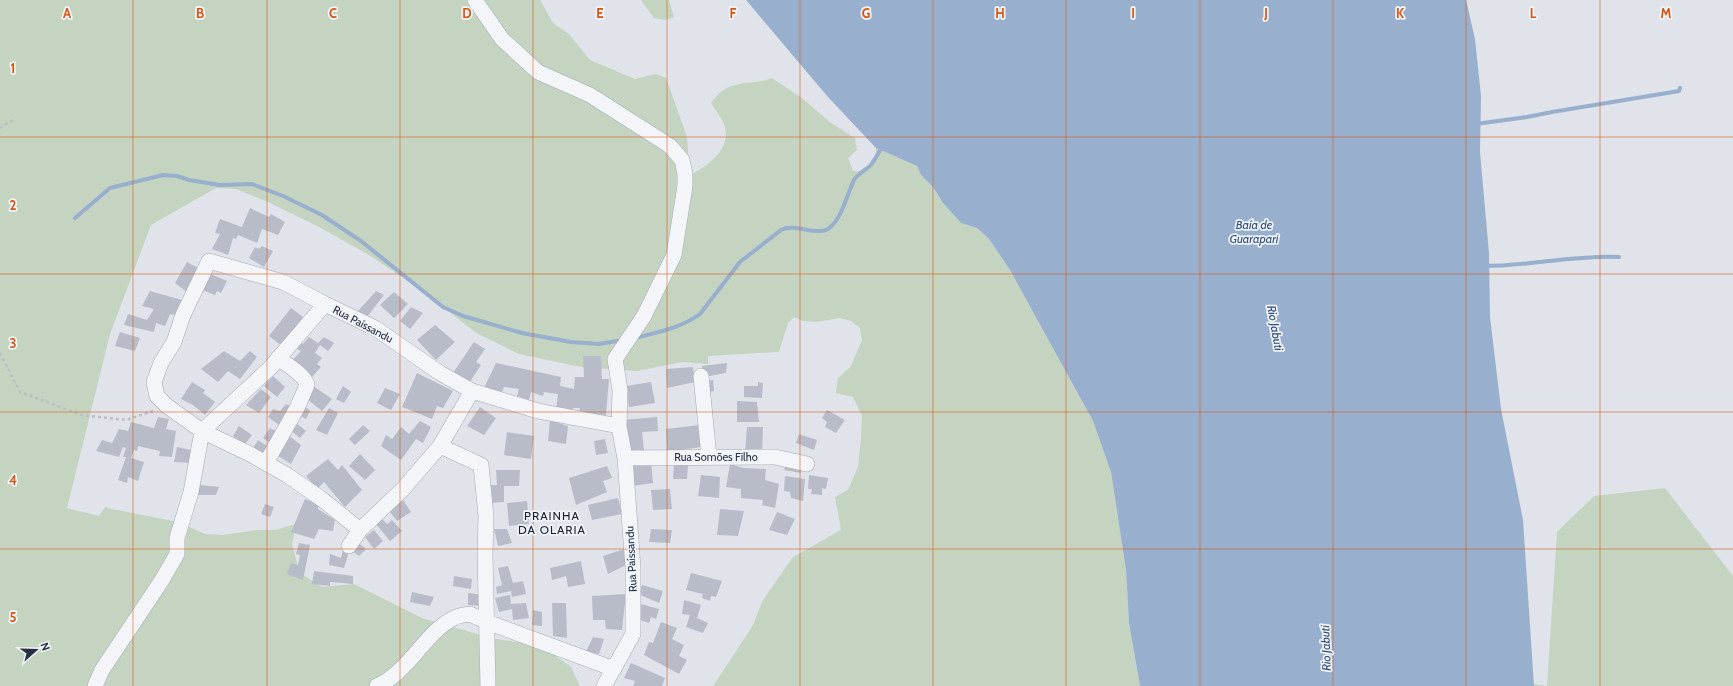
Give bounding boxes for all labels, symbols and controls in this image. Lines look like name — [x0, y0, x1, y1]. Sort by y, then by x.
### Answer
text: A — [63, 5, 72, 21]
text: B — [196, 5, 204, 21]
text: C — [329, 5, 337, 21]
text: D — [462, 5, 472, 21]
text: E — [596, 5, 604, 21]
text: F — [730, 5, 737, 21]
text: G — [862, 5, 871, 21]
text: H — [995, 5, 1005, 21]
text: I — [1131, 5, 1135, 21]
text: J — [1263, 5, 1268, 21]
text: K — [1396, 5, 1405, 21]
text: L — [1530, 5, 1537, 21]
text: M — [1661, 5, 1672, 21]
text: 1 — [11, 60, 15, 76]
text: 2 — [10, 197, 17, 213]
water label: Baía de Guarapari — [1230, 217, 1279, 246]
street label: Rua Paíssandu — [330, 302, 396, 346]
water label: Rio Jabuti — [1264, 304, 1287, 352]
text: 3 — [9, 335, 17, 351]
street label: Rua Somões Filho — [674, 450, 758, 464]
text: 4 — [9, 472, 17, 488]
district label: PRAINHA DA OLARIA — [518, 508, 586, 537]
street label: Rua Paíssandu — [622, 525, 640, 592]
text: 5 — [10, 609, 17, 625]
water label: Rio Jabuti — [1317, 624, 1334, 671]
north arrow — [16, 630, 56, 670]
text: N — [37, 641, 53, 653]

